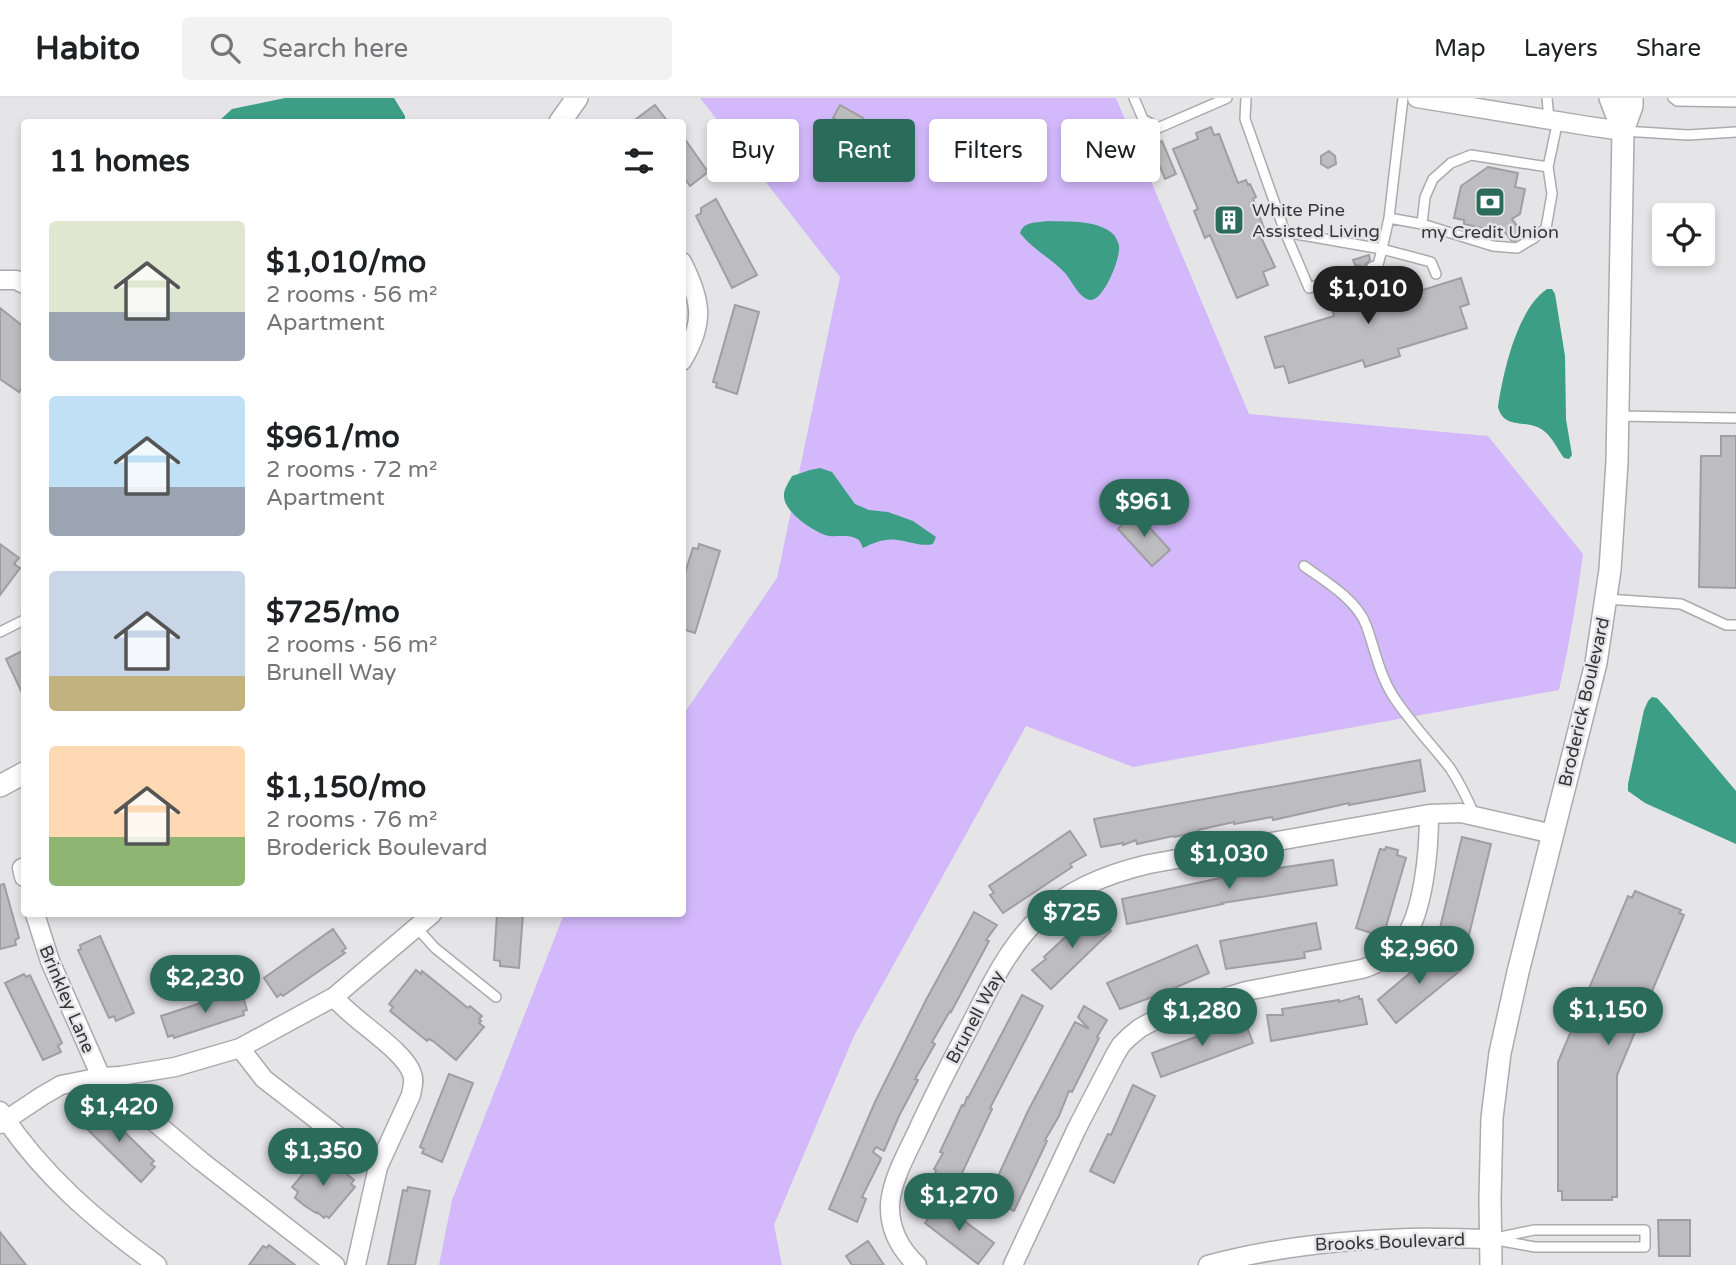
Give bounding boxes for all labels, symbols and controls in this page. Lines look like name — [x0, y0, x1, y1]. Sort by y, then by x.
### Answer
search box — [182, 17, 672, 80]
text: Habito — [35, 29, 140, 68]
icon: search — [206, 29, 244, 67]
text: Search here — [262, 33, 408, 64]
text: Map — [1434, 34, 1486, 63]
text: Layers — [1524, 34, 1598, 63]
text: Share — [1636, 34, 1701, 63]
chip: Buy — [707, 119, 799, 182]
chip: Rent — [813, 119, 915, 182]
chip: Filters — [929, 119, 1047, 182]
chip: New — [1061, 119, 1160, 182]
icon: filters — [620, 142, 658, 180]
text: 11 homes — [49, 143, 190, 180]
bank icon: my Credit Union — [1473, 185, 1507, 219]
place label: White Pine Assisted Living — [1252, 199, 1380, 242]
building icon: White Pine Assisted Living — [1212, 203, 1246, 237]
map controls — [1652, 203, 1715, 266]
button: locate — [1652, 203, 1715, 266]
place label: my Credit Union — [1421, 221, 1559, 243]
text: $1,010/mo — [266, 244, 426, 281]
icon: home — [105, 249, 189, 333]
pin: $1,010 — [1311, 266, 1425, 326]
text: $1,010 — [1329, 275, 1407, 303]
text: 2 rooms · 56 m² — [266, 281, 437, 309]
text: Apartment — [266, 309, 385, 337]
text: $961/mo — [266, 419, 400, 456]
icon: home — [105, 424, 189, 508]
text: 2 rooms · 72 m² — [266, 456, 437, 484]
pin: $961 — [1103, 480, 1185, 539]
text: Apartment — [266, 484, 385, 512]
text: $961 — [1115, 488, 1173, 516]
text: $725/mo — [266, 594, 400, 631]
icon: home — [105, 599, 189, 683]
street label: Broderick Boulevard — [1554, 615, 1614, 789]
text: 2 rooms · 56 m² — [266, 631, 437, 659]
text: Brunell Way — [266, 659, 396, 687]
text: $1,150/mo — [266, 769, 426, 806]
icon: home — [105, 774, 189, 858]
text: 2 rooms · 76 m² — [266, 806, 437, 834]
pin: $1,030 — [1172, 832, 1286, 891]
text: Broderick Boulevard — [266, 834, 487, 862]
text: $1,030 — [1190, 840, 1268, 868]
pin: $725 — [1031, 890, 1113, 950]
text: $725 — [1043, 899, 1101, 927]
pin: $2,960 — [1362, 926, 1476, 986]
text: $2,960 — [1380, 935, 1458, 963]
street label: Brinkley Lane — [34, 942, 100, 1056]
pin: $2,230 — [148, 956, 262, 1015]
text: $2,230 — [166, 964, 244, 992]
street label: Brunell Way — [941, 966, 1009, 1067]
pin: $1,280 — [1145, 988, 1259, 1048]
pin: $1,150 — [1551, 988, 1665, 1047]
text: $1,150 — [1569, 996, 1647, 1024]
text: $1,280 — [1163, 997, 1241, 1025]
pin: $1,420 — [62, 1084, 176, 1144]
text: $1,420 — [80, 1093, 158, 1121]
pin: $1,350 — [266, 1128, 380, 1188]
text: $1,350 — [284, 1137, 362, 1165]
pin: $1,270 — [902, 1174, 1016, 1233]
text: $1,270 — [920, 1182, 998, 1210]
street label: Brooks Boulevard — [1315, 1228, 1465, 1256]

